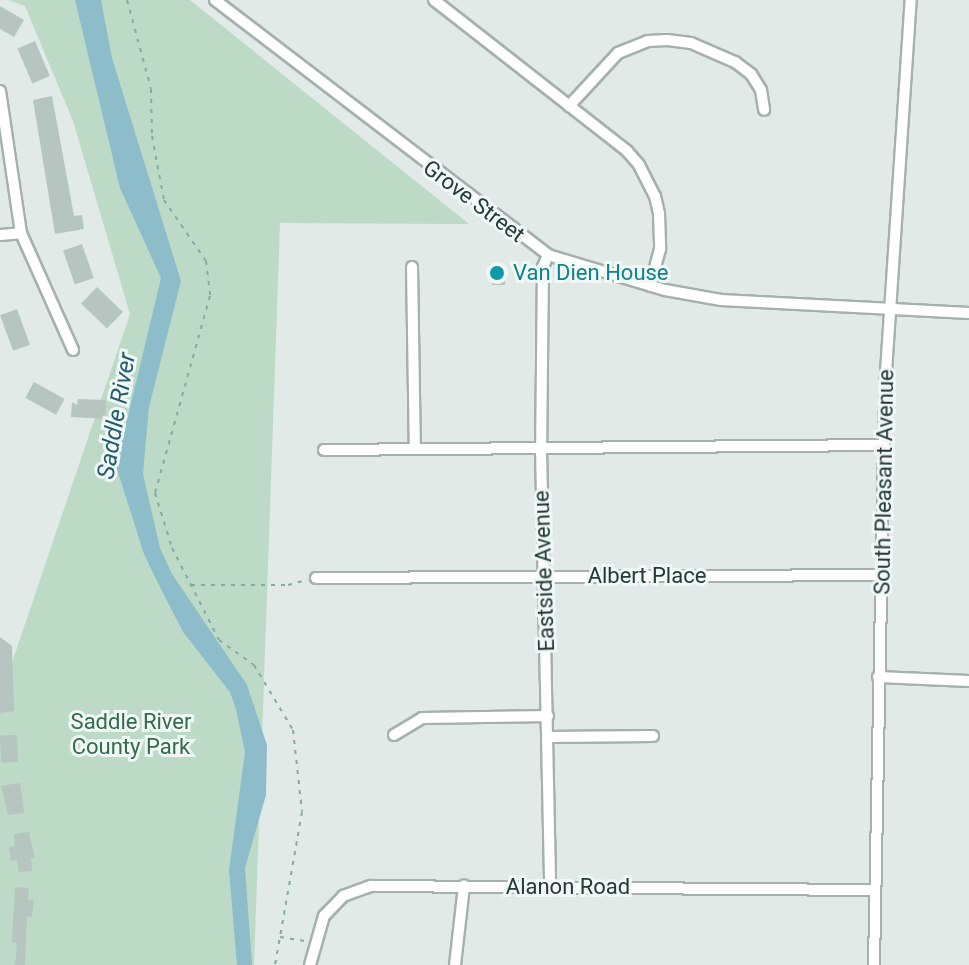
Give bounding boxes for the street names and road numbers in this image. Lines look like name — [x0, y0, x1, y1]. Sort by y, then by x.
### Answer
street label: Grove Street — [418, 154, 530, 248]
street label: South Pleasant Avenue — [869, 369, 899, 595]
street label: Eastside Avenue — [528, 490, 560, 652]
street label: Albert Place — [588, 563, 706, 589]
street label: Alanon Road — [506, 874, 630, 900]

